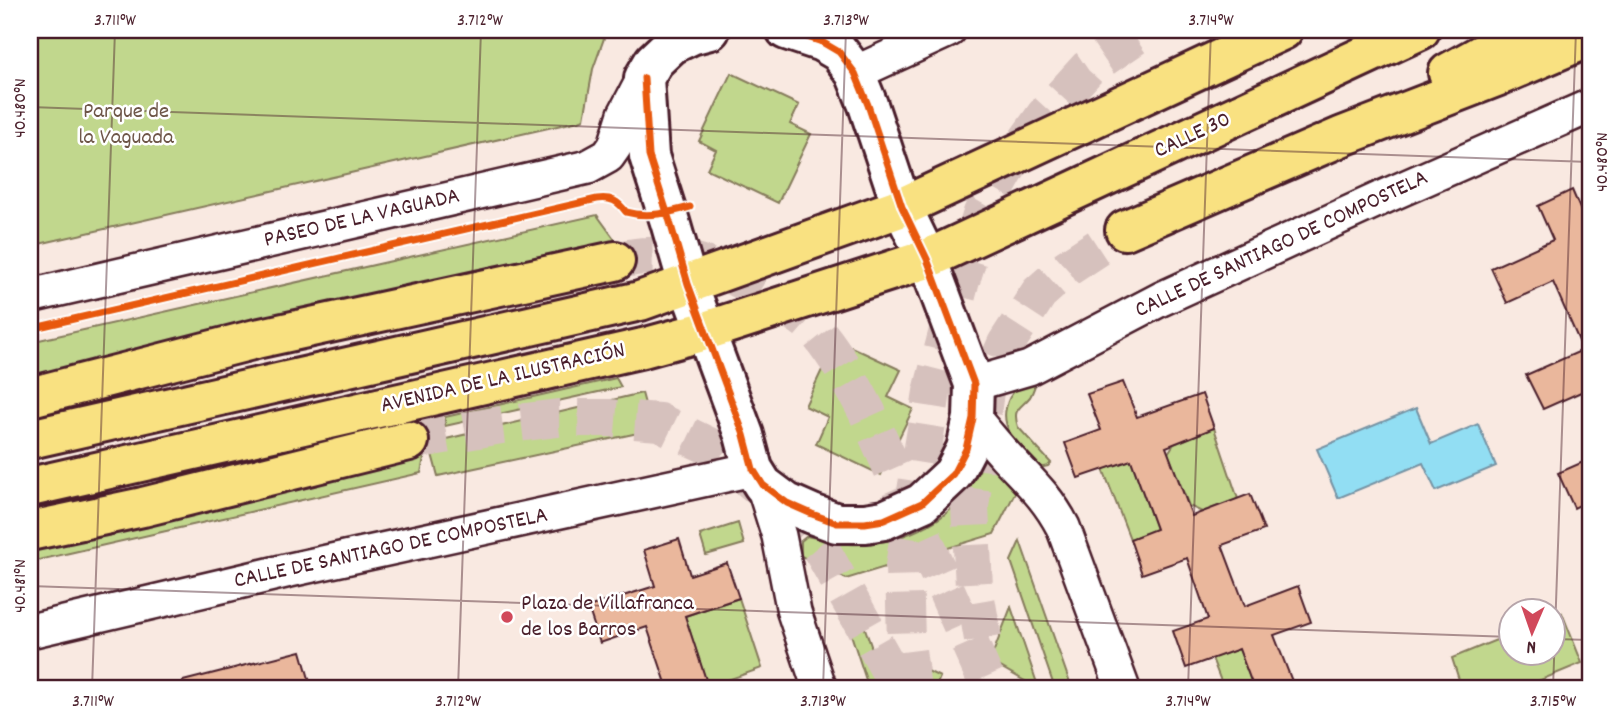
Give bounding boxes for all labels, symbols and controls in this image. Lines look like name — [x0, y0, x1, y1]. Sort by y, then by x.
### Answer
text: 3.711°W — [94, 9, 137, 34]
text: 3.712°W — [457, 9, 504, 34]
text: 3.713°W — [823, 9, 870, 34]
text: 3.714°W — [1188, 9, 1234, 34]
text: 40.480°N — [9, 78, 34, 138]
park label: Parque de la Vaguada — [78, 96, 175, 155]
street label: CALLE 30 — [1149, 104, 1237, 168]
text: 40.480°N — [1591, 132, 1616, 192]
street label: CALLE DE SANTIAGO DE COMPOSTELA — [1130, 162, 1434, 328]
street label: PASEO DE LA VAGUADA — [261, 180, 463, 258]
street label: AVENIDA DE LA ILUSTRACIÓN — [377, 335, 629, 423]
street label: CALLE DE SANTIAGO DE COMPOSTELA — [231, 500, 551, 598]
text: 40.481°N — [9, 559, 34, 613]
place label: Plaza de Villafranca de los Barros — [521, 588, 695, 647]
north arrow — [1498, 596, 1568, 666]
marker: Plaza de Villafranca de los Barros — [499, 609, 515, 625]
text: N — [1526, 632, 1537, 659]
text: 3.711°W — [72, 690, 115, 715]
text: 3.712°W — [435, 690, 482, 715]
text: 3.713°W — [800, 690, 847, 715]
text: 3.714°W — [1165, 690, 1211, 715]
text: 3.715°W — [1530, 690, 1577, 715]

